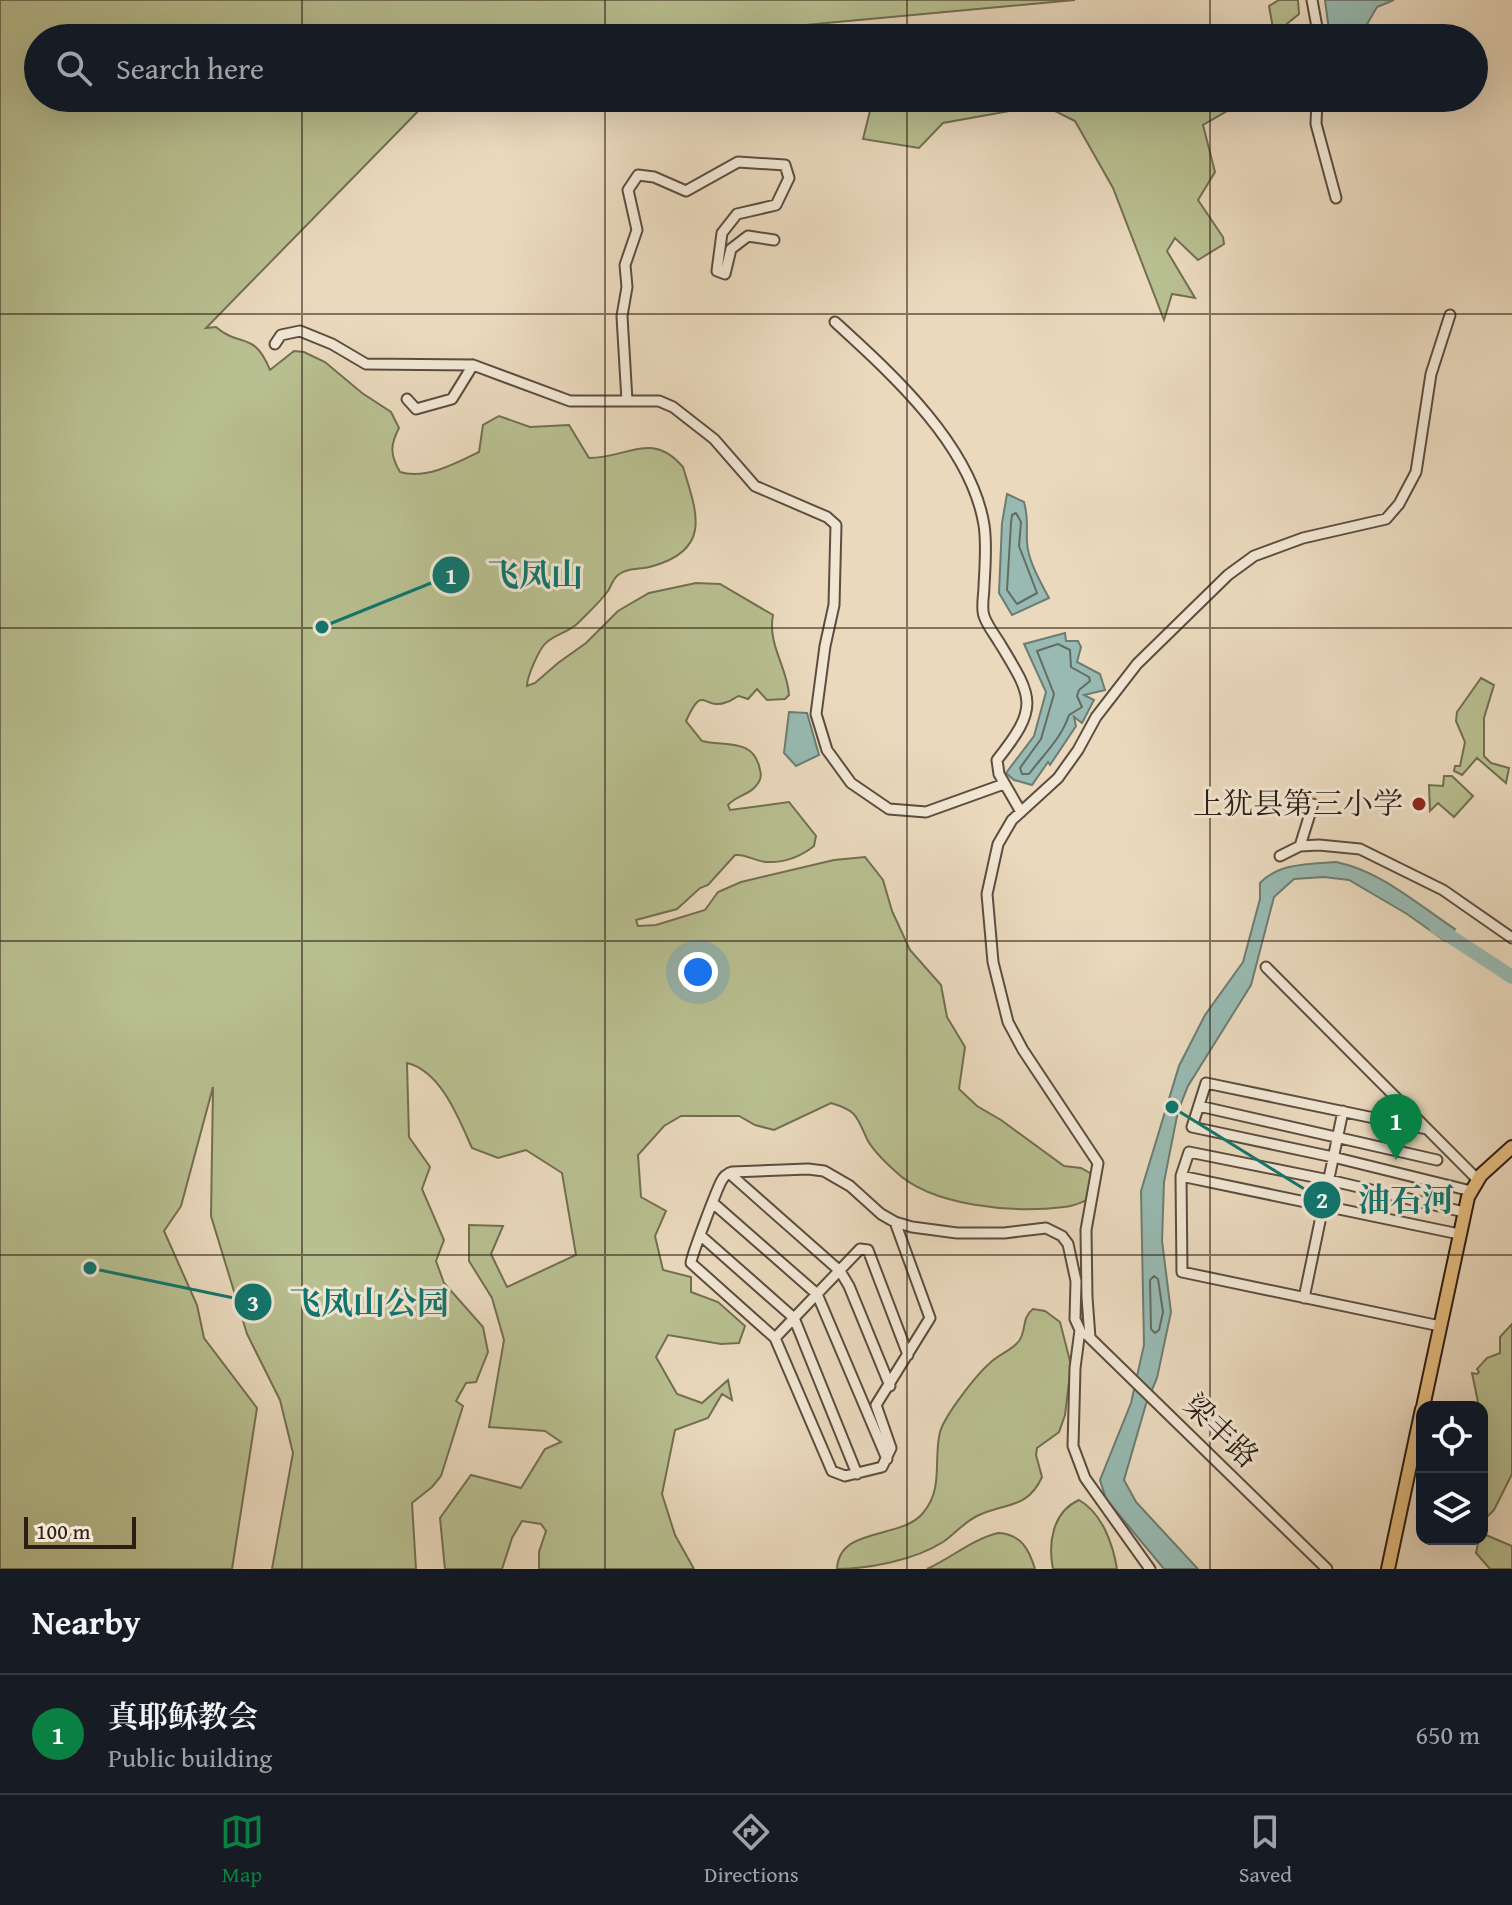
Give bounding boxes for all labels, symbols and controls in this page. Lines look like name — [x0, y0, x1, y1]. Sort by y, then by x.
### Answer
search box — [24, 24, 1488, 112]
icon: search — [52, 46, 96, 90]
text: Search here — [116, 46, 264, 90]
callout: 飞凤山 — [431, 547, 599, 603]
text: 飞凤山 — [487, 551, 583, 598]
text: 1 — [445, 558, 457, 593]
place label: 上犹县第三小学 — [1193, 781, 1403, 825]
marker: 上犹县第三小学 — [1410, 795, 1428, 813]
your location — [678, 952, 718, 992]
pin: 1 — [1370, 1094, 1422, 1160]
callout: 油石河 — [1302, 1172, 1470, 1228]
text: 油石河 — [1358, 1176, 1454, 1223]
text: 2 — [1316, 1182, 1328, 1217]
callout: 飞凤山公园 — [233, 1274, 465, 1330]
text: 飞凤山公园 — [289, 1279, 449, 1326]
text: 3 — [247, 1285, 259, 1320]
street label: 梁丰路 — [1174, 1383, 1269, 1477]
map controls — [1416, 1401, 1488, 1545]
button: locate — [1416, 1401, 1488, 1473]
button: layers — [1416, 1473, 1488, 1545]
scale bar — [24, 1513, 136, 1549]
text: 100 m — [36, 1515, 91, 1547]
text: Nearby — [32, 1597, 141, 1646]
text: 真耶稣教会 — [108, 1694, 258, 1738]
text: 1 — [51, 1715, 65, 1754]
text: 650 m — [1415, 1715, 1480, 1754]
text: Public building — [108, 1738, 272, 1777]
tab: Map — [220, 1810, 264, 1890]
tab: Directions — [704, 1810, 799, 1890]
tab: Saved — [1239, 1810, 1292, 1890]

